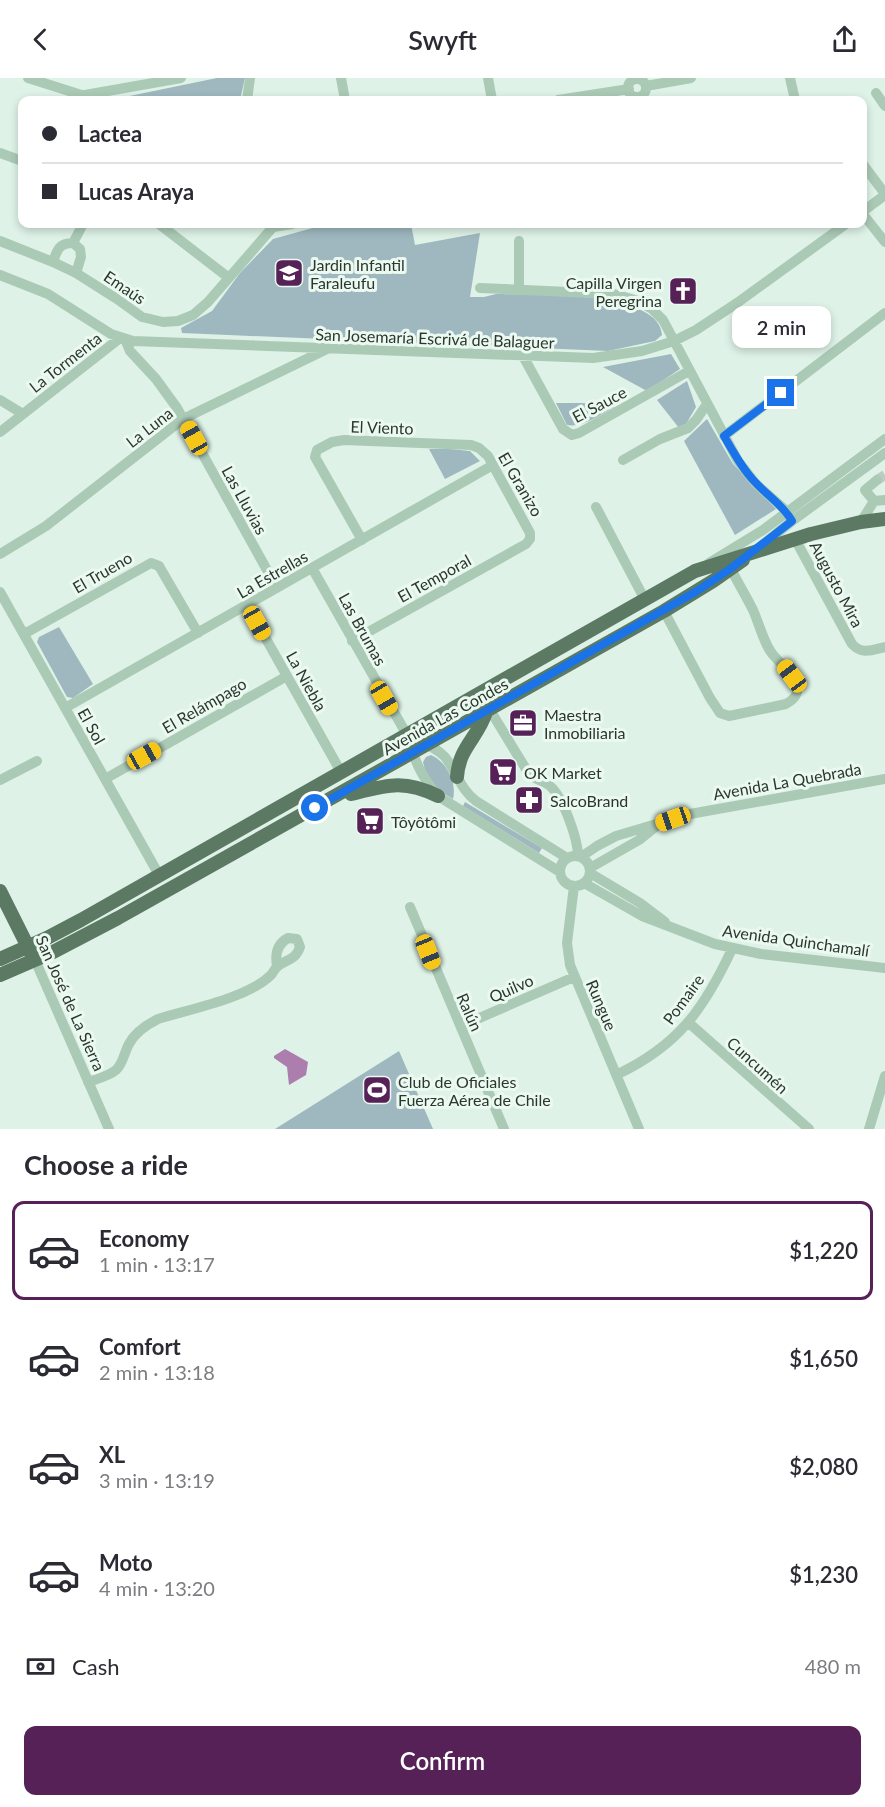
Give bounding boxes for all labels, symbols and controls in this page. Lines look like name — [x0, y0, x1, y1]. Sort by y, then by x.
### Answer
icon: back — [24, 23, 57, 56]
text: Swyft — [408, 23, 477, 56]
icon: share — [828, 23, 861, 56]
text: Lactea — [78, 120, 142, 147]
text: Lucas Araya — [78, 178, 194, 205]
place label: Jardin Infantil Faraleufu — [310, 255, 405, 292]
school or university icon: Jardin Infantil Faraleufu — [273, 257, 305, 289]
street label: Emaús — [101, 266, 149, 308]
place label: Capilla Virgen Peregrina — [566, 273, 662, 310]
church icon: Capilla Virgen Peregrina — [667, 275, 699, 307]
callout: 2 min — [732, 306, 830, 348]
text: 2 min — [757, 315, 806, 339]
street label: San Josemaría Escrivá de Balaguer — [315, 324, 555, 352]
street label: La Tormenta — [25, 328, 105, 396]
route end — [767, 379, 794, 406]
street label: El Sauce — [569, 382, 629, 426]
street label: La Luna — [122, 403, 176, 451]
street label: El Viento — [350, 416, 414, 438]
car — [177, 418, 211, 458]
street label: El Granizo — [495, 448, 547, 520]
street label: Las Lluvias — [218, 463, 272, 537]
street label: Augusto Mira — [806, 538, 868, 630]
street label: La Estrellas — [233, 546, 311, 602]
street label: El Trueno — [69, 547, 135, 597]
street label: El Temporal — [394, 550, 474, 606]
street label: Las Brumas — [335, 589, 391, 669]
car — [240, 603, 274, 643]
street label: La Niebla — [283, 648, 331, 714]
car — [774, 656, 810, 696]
street label: El Relámpago — [159, 673, 249, 737]
street label: Avenida Las Condes — [379, 674, 511, 758]
car — [367, 678, 401, 718]
street label: El Sol — [74, 705, 110, 747]
place label: Maestra Inmobiliaria — [544, 705, 626, 742]
office icon: Maestra Inmobiliaria — [507, 707, 539, 739]
car — [124, 739, 164, 773]
supermarket icon: OK Market — [487, 756, 519, 788]
street label: Avenida La Quebrada — [711, 759, 863, 803]
place label: OK Market — [524, 763, 602, 782]
pharmacy icon: SalcoBrand — [513, 784, 545, 816]
place label: SalcoBrand — [550, 791, 628, 810]
route start — [301, 794, 328, 821]
supermarket icon: Tôyôtômi — [354, 805, 386, 837]
car — [653, 805, 693, 833]
place label: Tôyôtômi — [391, 812, 456, 831]
street label: Avenida Quinchamalí — [721, 920, 872, 960]
street label: San José de La Sierra — [33, 932, 109, 1074]
car — [413, 932, 443, 972]
street label: Quilvo — [486, 970, 536, 1006]
street label: Pomaire — [659, 970, 707, 1028]
street label: Rungue — [583, 977, 621, 1033]
street label: Ralún — [453, 990, 487, 1034]
street label: Cuncumén — [724, 1033, 792, 1097]
place label: Club de Oficiales Fuerza Aérea de Chile — [398, 1072, 551, 1109]
sports icon: Club de Oficiales Fuerza Aérea de Chile — [361, 1074, 393, 1106]
text: Choose a ride — [24, 1148, 188, 1181]
icon: car — [27, 1224, 81, 1278]
text: Economy — [99, 1225, 189, 1252]
text: $1,220 — [789, 1237, 858, 1264]
text: 1 min · 13:17 — [99, 1252, 215, 1276]
icon: car — [27, 1332, 81, 1386]
text: Comfort — [99, 1333, 181, 1360]
text: $1,650 — [789, 1345, 858, 1372]
text: 2 min · 13:18 — [99, 1360, 215, 1384]
icon: car — [27, 1440, 81, 1494]
text: XL — [99, 1441, 125, 1468]
text: $2,080 — [789, 1453, 858, 1480]
text: 3 min · 13:19 — [99, 1468, 215, 1492]
icon: car — [27, 1548, 81, 1602]
text: Moto — [99, 1549, 153, 1576]
text: $1,230 — [789, 1561, 858, 1588]
text: 4 min · 13:20 — [99, 1576, 215, 1600]
icon: cash — [24, 1650, 57, 1683]
text: Cash — [72, 1653, 119, 1680]
text: 480 m — [805, 1654, 861, 1678]
button: Confirm — [24, 1726, 861, 1795]

